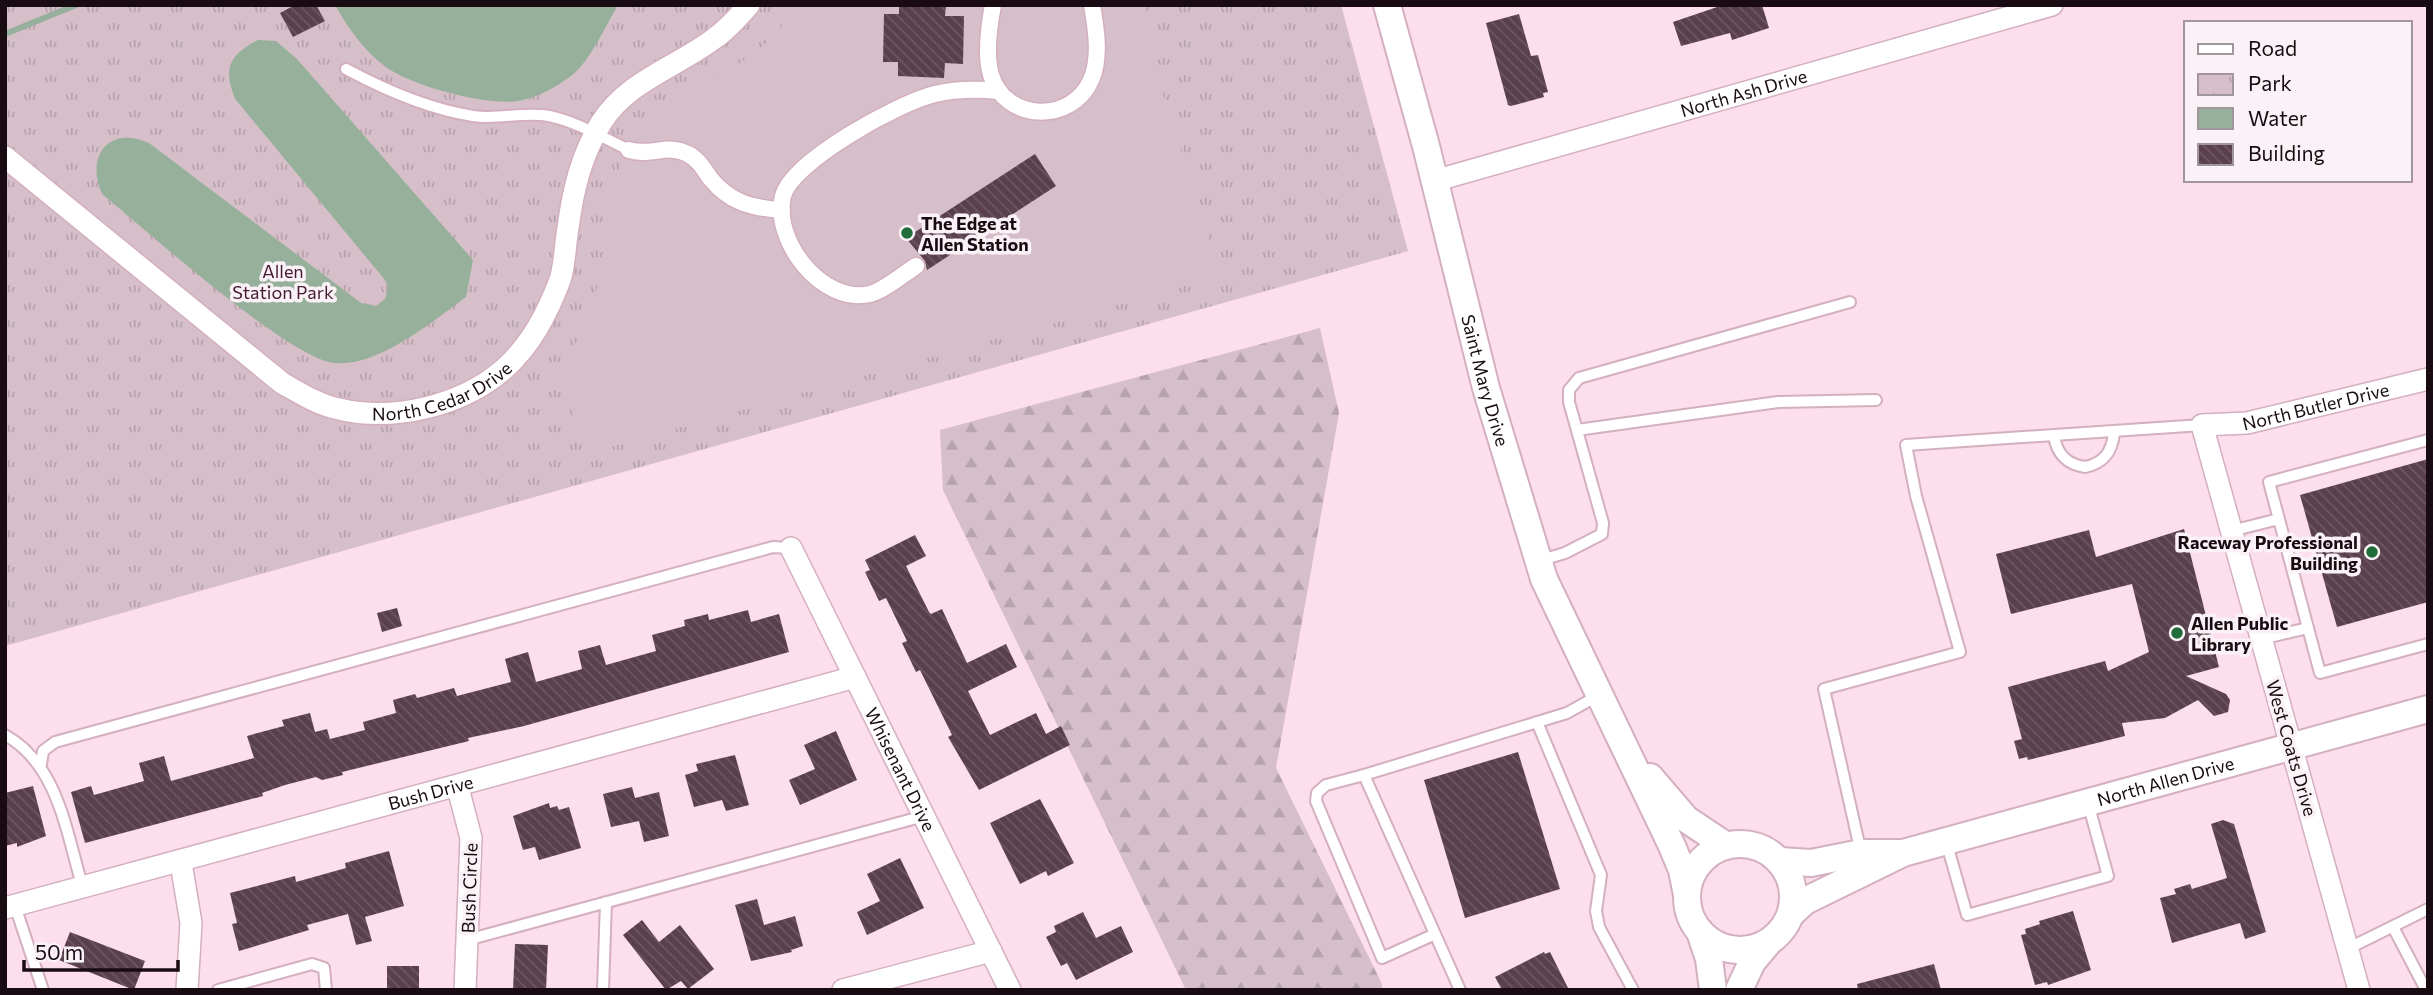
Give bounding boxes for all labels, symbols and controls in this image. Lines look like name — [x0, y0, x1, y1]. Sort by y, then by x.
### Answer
legend — [2184, 21, 2412, 182]
text: Road — [2248, 35, 2297, 60]
street label: North Ash Drive — [1678, 64, 1810, 121]
text: Park — [2248, 70, 2292, 95]
text: Water — [2248, 105, 2307, 130]
text: Building — [2248, 140, 2325, 165]
place label: The Edge at Allen Station — [921, 212, 1029, 255]
marker: The Edge at Allen Station — [899, 225, 915, 241]
park label: Allen Station Park — [232, 260, 334, 303]
street label: Saint Mary Drive — [1457, 312, 1514, 449]
street label: North Cedar Drive — [372, 357, 516, 424]
street label: North Butler Drive — [2240, 378, 2391, 435]
place label: Raceway Professional Building — [2178, 531, 2358, 574]
marker: Raceway Professional Building — [2364, 544, 2380, 560]
place label: Allen Public Library — [2191, 612, 2289, 655]
marker: Allen Public Library — [2169, 625, 2185, 641]
street label: West Coats Drive — [2262, 677, 2322, 819]
street label: Whisenant Drive — [861, 704, 941, 835]
street label: North Allen Drive — [2095, 752, 2236, 810]
street label: Bush Drive — [386, 770, 476, 814]
street label: Bush Circle — [456, 842, 482, 934]
scale bar — [24, 928, 178, 972]
text: 50 m — [35, 939, 83, 964]

